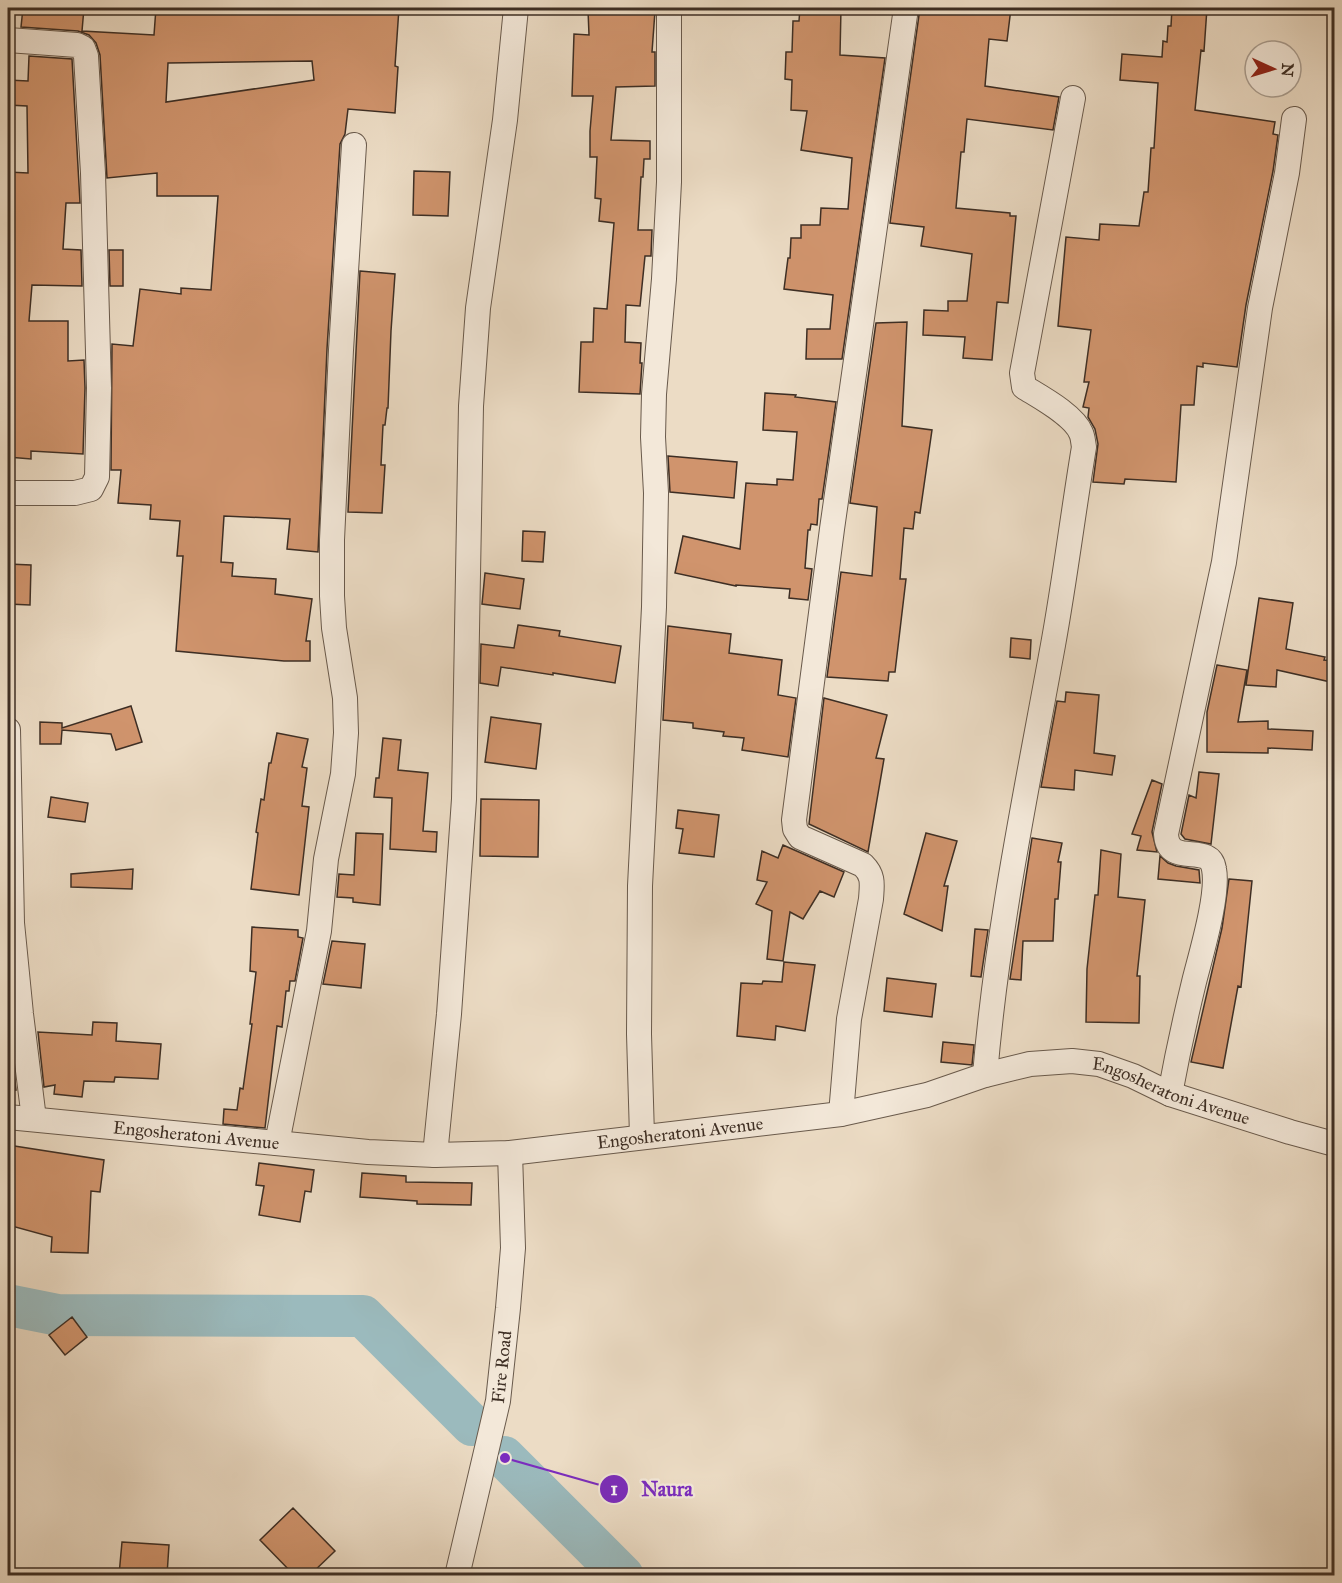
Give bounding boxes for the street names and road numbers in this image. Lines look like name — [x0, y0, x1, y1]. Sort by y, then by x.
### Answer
street label: Engosheratoni Avenue — [1091, 1052, 1253, 1130]
street label: Engosheratoni Avenue — [596, 1112, 764, 1154]
street label: Engosheratoni Avenue — [112, 1116, 280, 1154]
street label: Fire Road — [487, 1329, 517, 1404]

